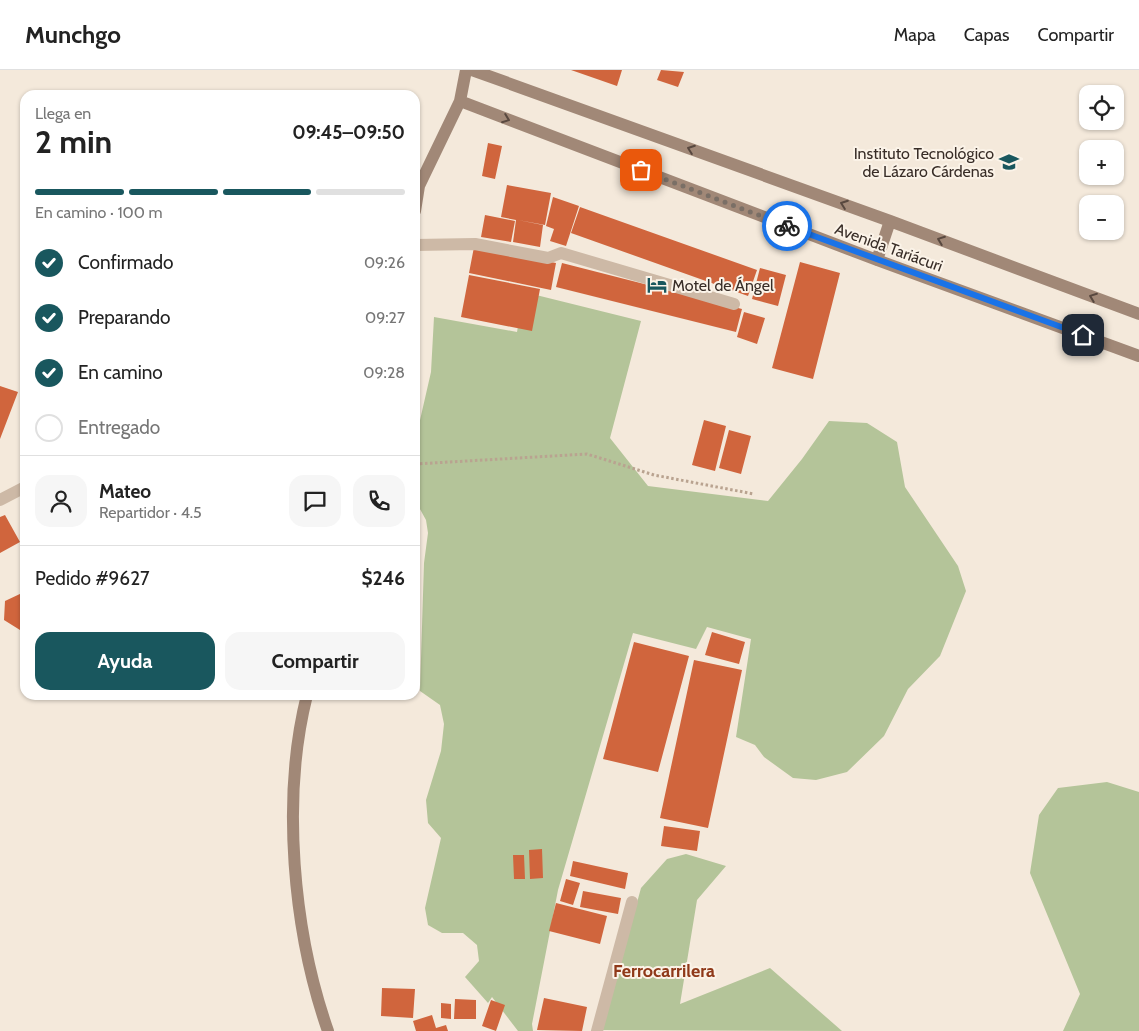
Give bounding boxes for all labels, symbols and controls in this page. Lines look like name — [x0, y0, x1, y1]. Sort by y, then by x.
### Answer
text: Munchgo — [25, 20, 121, 49]
text: Mapa — [894, 24, 936, 46]
text: Capas — [964, 24, 1010, 46]
text: Compartir — [1038, 24, 1114, 46]
map controls — [1079, 85, 1124, 240]
button: locate — [1079, 85, 1124, 130]
text: Llega en — [35, 104, 91, 123]
one-way arrow — [501, 113, 509, 123]
text: 09:45–09:50 — [292, 121, 405, 144]
text: 2 min — [35, 122, 112, 161]
button: + — [1079, 140, 1124, 185]
place label: Instituto Tecnológico de Lázaro Cárdenas — [854, 144, 994, 181]
one-way arrow — [687, 145, 696, 155]
pin — [620, 149, 662, 191]
school or university icon: Instituto Tecnológico de Lázaro Cárdenas — [998, 151, 1020, 173]
icon: bag — [627, 156, 655, 184]
button: − — [1079, 195, 1124, 240]
one-way arrow — [840, 200, 849, 210]
courier — [762, 201, 812, 251]
text: En camino · 100 m — [35, 203, 163, 222]
icon: bike — [773, 212, 801, 240]
street label: Avenida Tariácuri — [832, 219, 945, 276]
one-way arrow — [937, 236, 946, 246]
icon: check — [35, 249, 63, 277]
text: Confirmado — [78, 251, 174, 274]
text: 09:26 — [364, 253, 405, 272]
hotel icon: Motel de Ángel — [646, 274, 668, 296]
place label: Motel de Ángel — [672, 276, 774, 295]
one-way arrow — [1090, 293, 1098, 303]
icon: check — [35, 304, 63, 332]
text: Preparando — [78, 306, 171, 329]
text: 09:27 — [365, 308, 405, 327]
pin — [1062, 314, 1104, 356]
icon: home — [1069, 321, 1097, 349]
icon: check — [35, 359, 63, 387]
text: En camino — [78, 361, 163, 384]
text: 09:28 — [363, 363, 405, 382]
text: Entregado — [78, 416, 160, 439]
button: person — [35, 475, 87, 527]
button: chat — [289, 475, 341, 527]
button: phone — [353, 475, 405, 527]
text: Mateo — [99, 480, 151, 503]
text: Repartidor · 4.5 — [99, 503, 202, 522]
text: Pedido #9627 — [35, 567, 150, 590]
text: $246 — [361, 567, 405, 590]
button: Ayuda — [35, 632, 215, 690]
button: Compartir — [225, 632, 405, 690]
district label: Ferrocarrilera — [613, 960, 715, 982]

